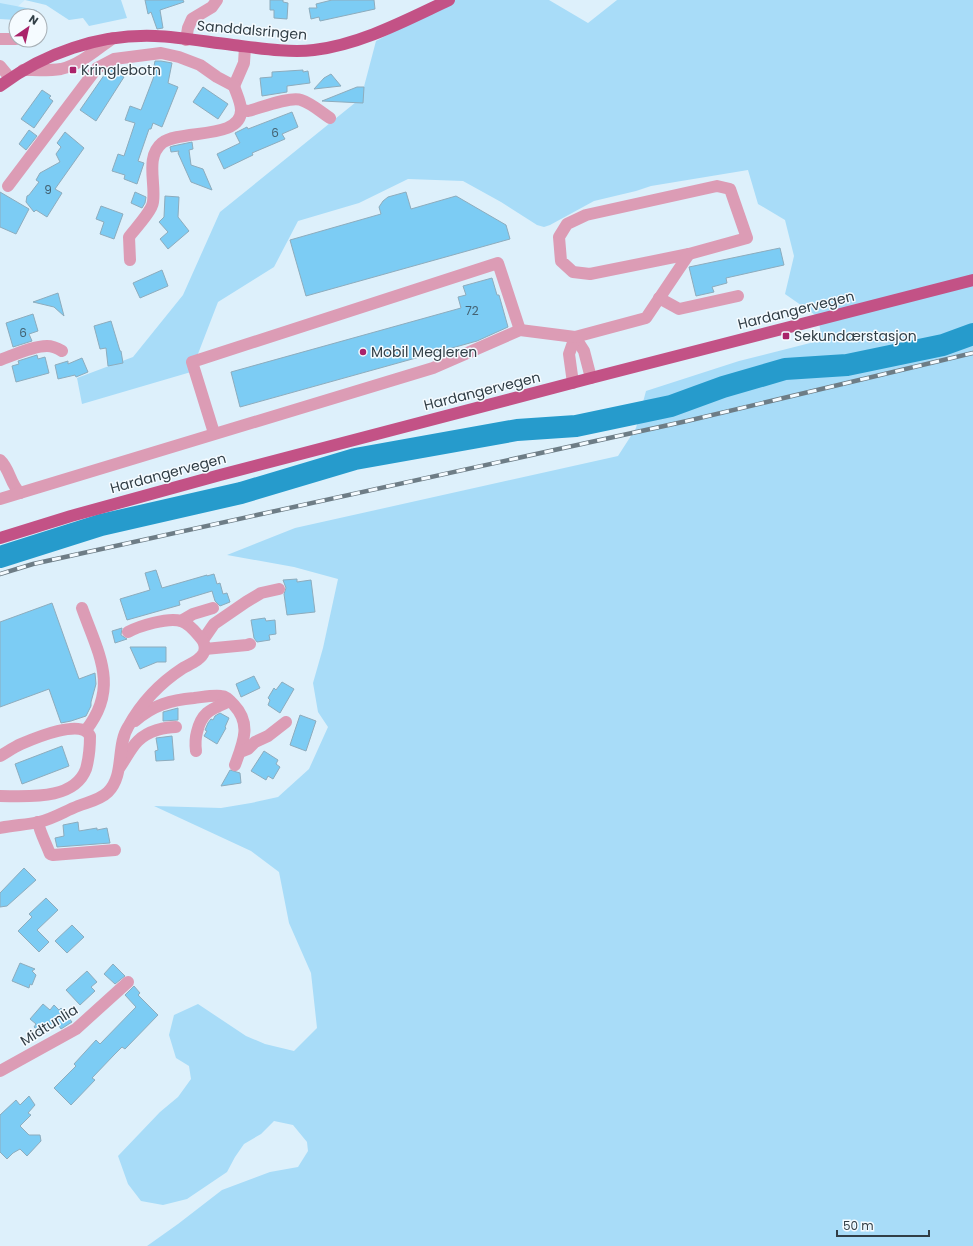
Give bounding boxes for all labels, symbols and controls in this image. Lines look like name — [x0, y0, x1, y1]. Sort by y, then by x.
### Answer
north arrow — [8, 8, 48, 48]
text: N — [26, 11, 41, 29]
street label: Sanddalsringen — [196, 15, 308, 45]
place label: Kringlebotn — [81, 60, 161, 80]
marker: Kringlebotn — [68, 65, 78, 75]
house number: 6 — [271, 124, 279, 141]
house number: 9 — [44, 181, 52, 198]
street label: Hardangervegen — [736, 286, 856, 334]
house number: 72 — [465, 302, 479, 319]
house number: 6 — [19, 324, 27, 341]
place label: Sekundærstasjon — [794, 326, 917, 346]
marker: Sekundærstasjon — [781, 331, 791, 341]
place label: Mobil Megleren — [371, 342, 477, 362]
marker: Mobil Megleren — [358, 347, 368, 357]
street label: Hardangervegen — [422, 367, 542, 415]
street label: Hardangervegen — [108, 448, 228, 498]
street label: Midtunlia — [16, 999, 82, 1051]
scale bar — [837, 1212, 929, 1238]
text: 50 m — [843, 1217, 874, 1234]

